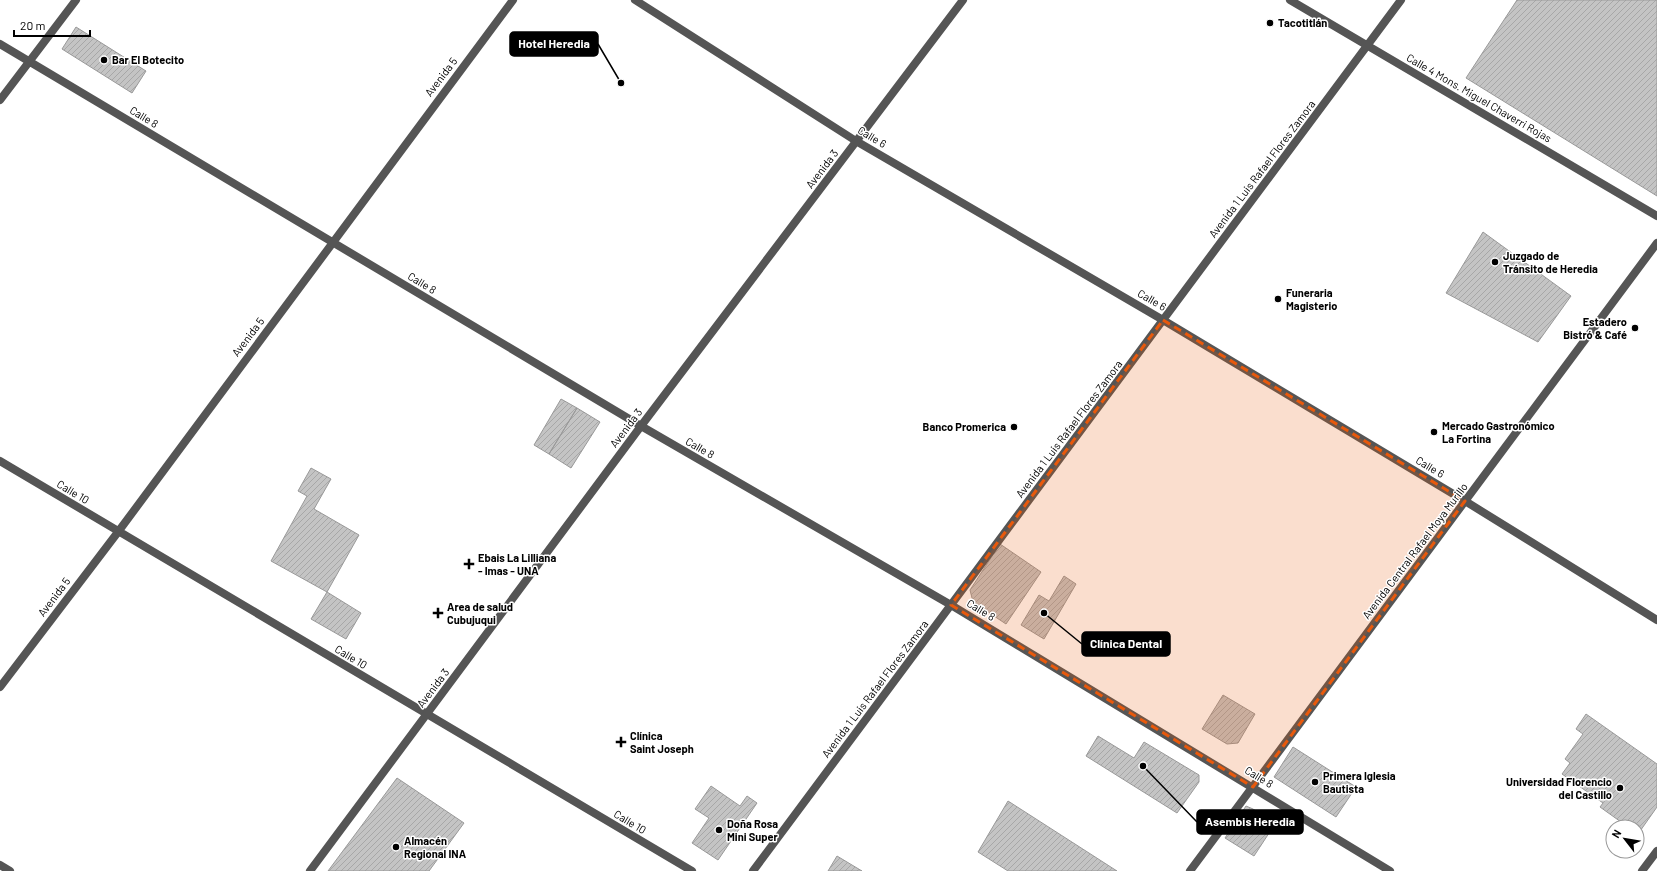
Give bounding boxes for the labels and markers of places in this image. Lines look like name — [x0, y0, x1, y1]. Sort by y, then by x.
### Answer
place label: Tacotitlán — [1278, 16, 1327, 29]
marker: Tacotitlán — [1265, 18, 1275, 28]
callout: Hotel Heredia — [510, 32, 598, 56]
place label: Bar El Botecito — [112, 53, 184, 66]
marker: Bar El Botecito — [99, 55, 109, 65]
place label: Juzgado de Tránsito de Heredia — [1503, 249, 1598, 275]
marker: Juzgado de Tránsito de Heredia — [1490, 257, 1500, 267]
place label: Funeraria Magisterio — [1286, 286, 1337, 312]
marker: Funeraria Magisterio — [1273, 294, 1283, 304]
place label: Estadero Bistró & Café — [1563, 315, 1627, 341]
marker: Estadero Bistró & Café — [1630, 323, 1640, 333]
place label: Mercado Gastronómico La Fortina — [1442, 419, 1555, 445]
place label: Banco Promerica — [923, 420, 1006, 433]
marker: Banco Promerica — [1009, 422, 1019, 432]
marker: Mercado Gastronómico La Fortina — [1429, 427, 1439, 437]
place label: Ebais La Lilliana - Imas - UNA — [478, 551, 556, 577]
marker: Ebais La Lilliana - Imas - UNA — [463, 558, 475, 570]
place label: Area de salud Cubujuqui — [447, 600, 513, 626]
marker: Area de salud Cubujuqui — [432, 607, 444, 619]
callout: Clínica Dental — [1082, 632, 1170, 656]
place label: Clínica Saint Joseph — [630, 729, 694, 755]
marker: Clínica Saint Joseph — [615, 736, 627, 748]
place label: Primera Iglesia Bautista — [1323, 769, 1396, 795]
place label: Universidad Florencio del Castillo — [1506, 775, 1612, 801]
marker: Primera Iglesia Bautista — [1310, 777, 1320, 787]
marker: Universidad Florencio del Castillo — [1615, 783, 1625, 793]
callout: Asembis Heredia — [1197, 810, 1303, 834]
place label: Doña Rosa Mini Super — [727, 817, 778, 843]
marker: Doña Rosa Mini Super — [714, 825, 724, 835]
place label: Almacén Regional INA — [404, 834, 467, 860]
marker: Almacén Regional INA — [391, 842, 401, 852]

